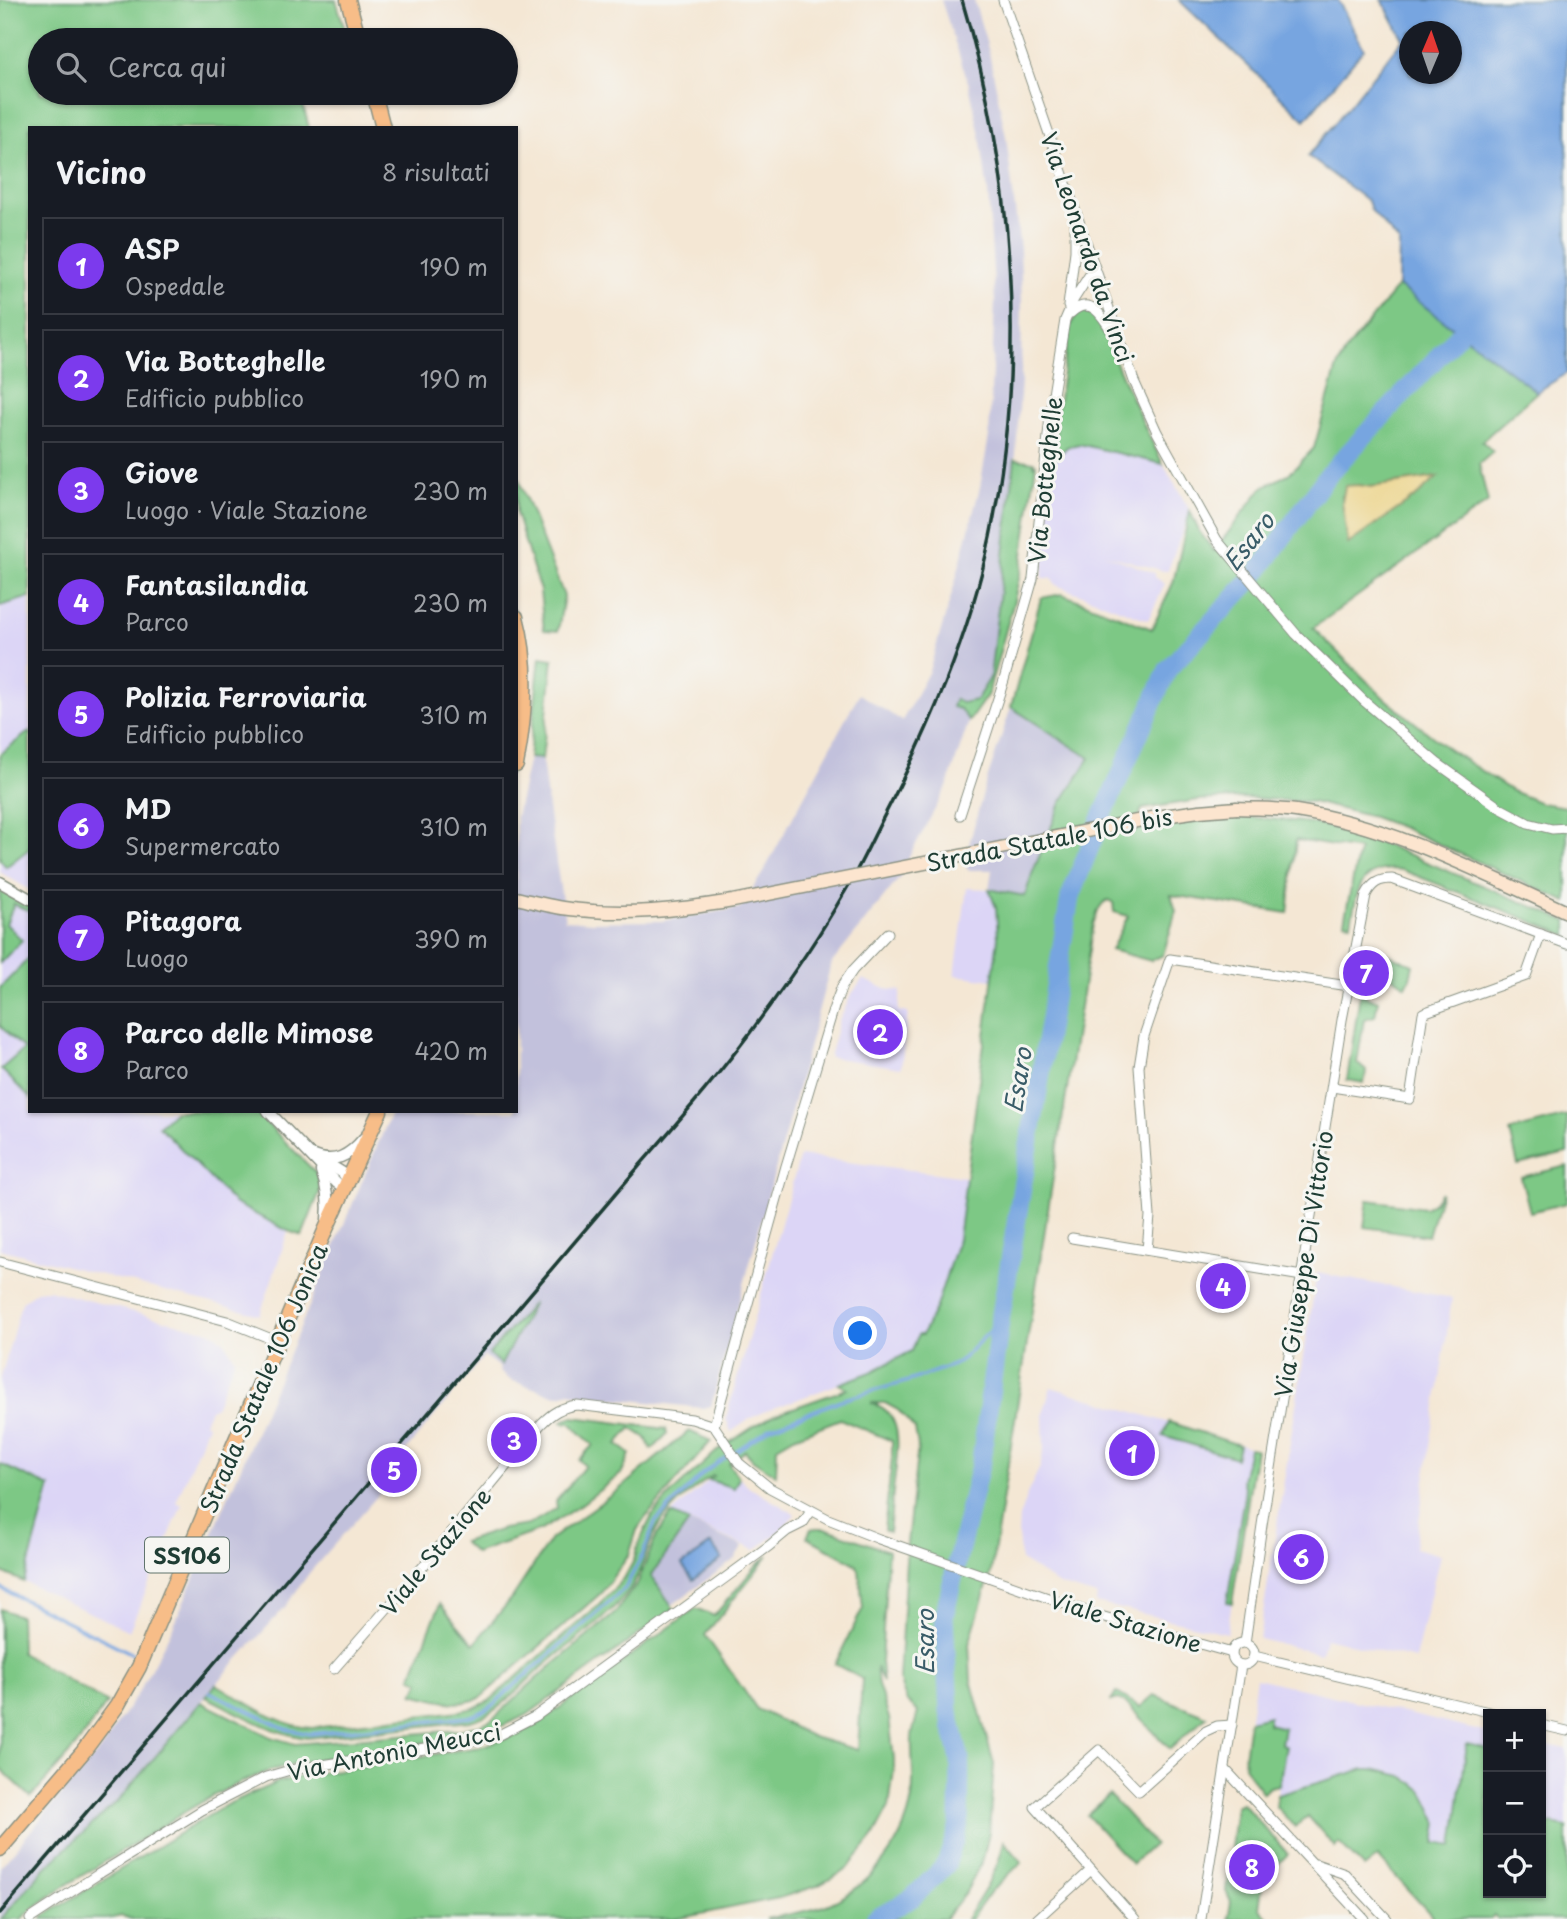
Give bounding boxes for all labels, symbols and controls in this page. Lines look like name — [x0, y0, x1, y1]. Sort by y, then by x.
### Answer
north arrow — [1399, 21, 1462, 84]
search box — [28, 28, 518, 105]
text: Cerca qui — [108, 47, 227, 86]
icon: search — [52, 48, 90, 86]
street label: Via Leonardo da Vinci — [1032, 127, 1144, 367]
text: Vicino — [56, 149, 146, 194]
text: 8 risultati — [382, 154, 490, 189]
text: ASP — [125, 229, 179, 268]
text: 1 — [76, 249, 87, 284]
text: 190 m — [420, 249, 488, 284]
text: Ospedale — [125, 268, 225, 303]
text: Via Botteghelle — [125, 341, 325, 380]
text: 2 — [73, 361, 89, 396]
text: 190 m — [420, 361, 488, 396]
text: Edificio pubblico — [125, 380, 304, 415]
street label: Via Botteghelle — [1018, 395, 1070, 565]
text: Giove — [125, 453, 198, 492]
text: 3 — [73, 473, 89, 508]
text: 230 m — [413, 473, 488, 508]
text: Luogo · Viale Stazione — [125, 492, 368, 527]
water label: Esaro — [1214, 503, 1283, 578]
text: Fantasilandia — [125, 565, 308, 604]
text: 4 — [73, 585, 89, 620]
text: 230 m — [413, 585, 488, 620]
text: Parco — [125, 604, 189, 639]
text: Polizia Ferroviaria — [125, 677, 367, 716]
text: 5 — [74, 697, 88, 732]
text: 310 m — [419, 697, 488, 732]
text: Edificio pubblico — [125, 716, 304, 751]
text: MD — [125, 789, 171, 828]
street label: Strada Statale 106 bis — [923, 798, 1175, 880]
text: 6 — [73, 809, 89, 844]
text: 310 m — [419, 809, 488, 844]
text: Supermercato — [125, 828, 280, 863]
text: Pitagora — [125, 901, 242, 940]
text: 7 — [74, 921, 88, 956]
text: 390 m — [414, 921, 488, 956]
text: Luogo — [125, 940, 189, 975]
pin: 7 — [1343, 947, 1389, 999]
pin: 2 — [857, 1006, 903, 1058]
text: Parco delle Mimose — [125, 1013, 373, 1052]
text: 8 — [74, 1033, 88, 1068]
text: 420 m — [414, 1033, 488, 1068]
water label: Esaro — [994, 1043, 1040, 1115]
text: Parco — [125, 1052, 189, 1087]
street label: Via Giuseppe Di Vittorio — [1265, 1128, 1341, 1400]
street label: Strada Statale 106 Jonica — [190, 1237, 336, 1518]
pin: 4 — [1200, 1260, 1246, 1312]
your location — [843, 1316, 877, 1350]
pin: 3 — [491, 1414, 537, 1466]
pin: 1 — [1109, 1427, 1155, 1479]
pin: 5 — [371, 1444, 417, 1496]
street label: Viale Stazione — [371, 1479, 499, 1623]
pin: 6 — [1278, 1531, 1324, 1583]
road number: SS106 — [145, 1538, 229, 1572]
street label: Viale Stazione — [1045, 1581, 1207, 1661]
water label: Esaro — [906, 1608, 942, 1675]
map controls — [1483, 1709, 1546, 1898]
button: + — [1483, 1709, 1546, 1772]
street label: Via Antonio Meucci — [284, 1713, 504, 1789]
button: − — [1483, 1772, 1546, 1835]
button: locate — [1483, 1835, 1546, 1898]
pin: 8 — [1229, 1841, 1275, 1893]

